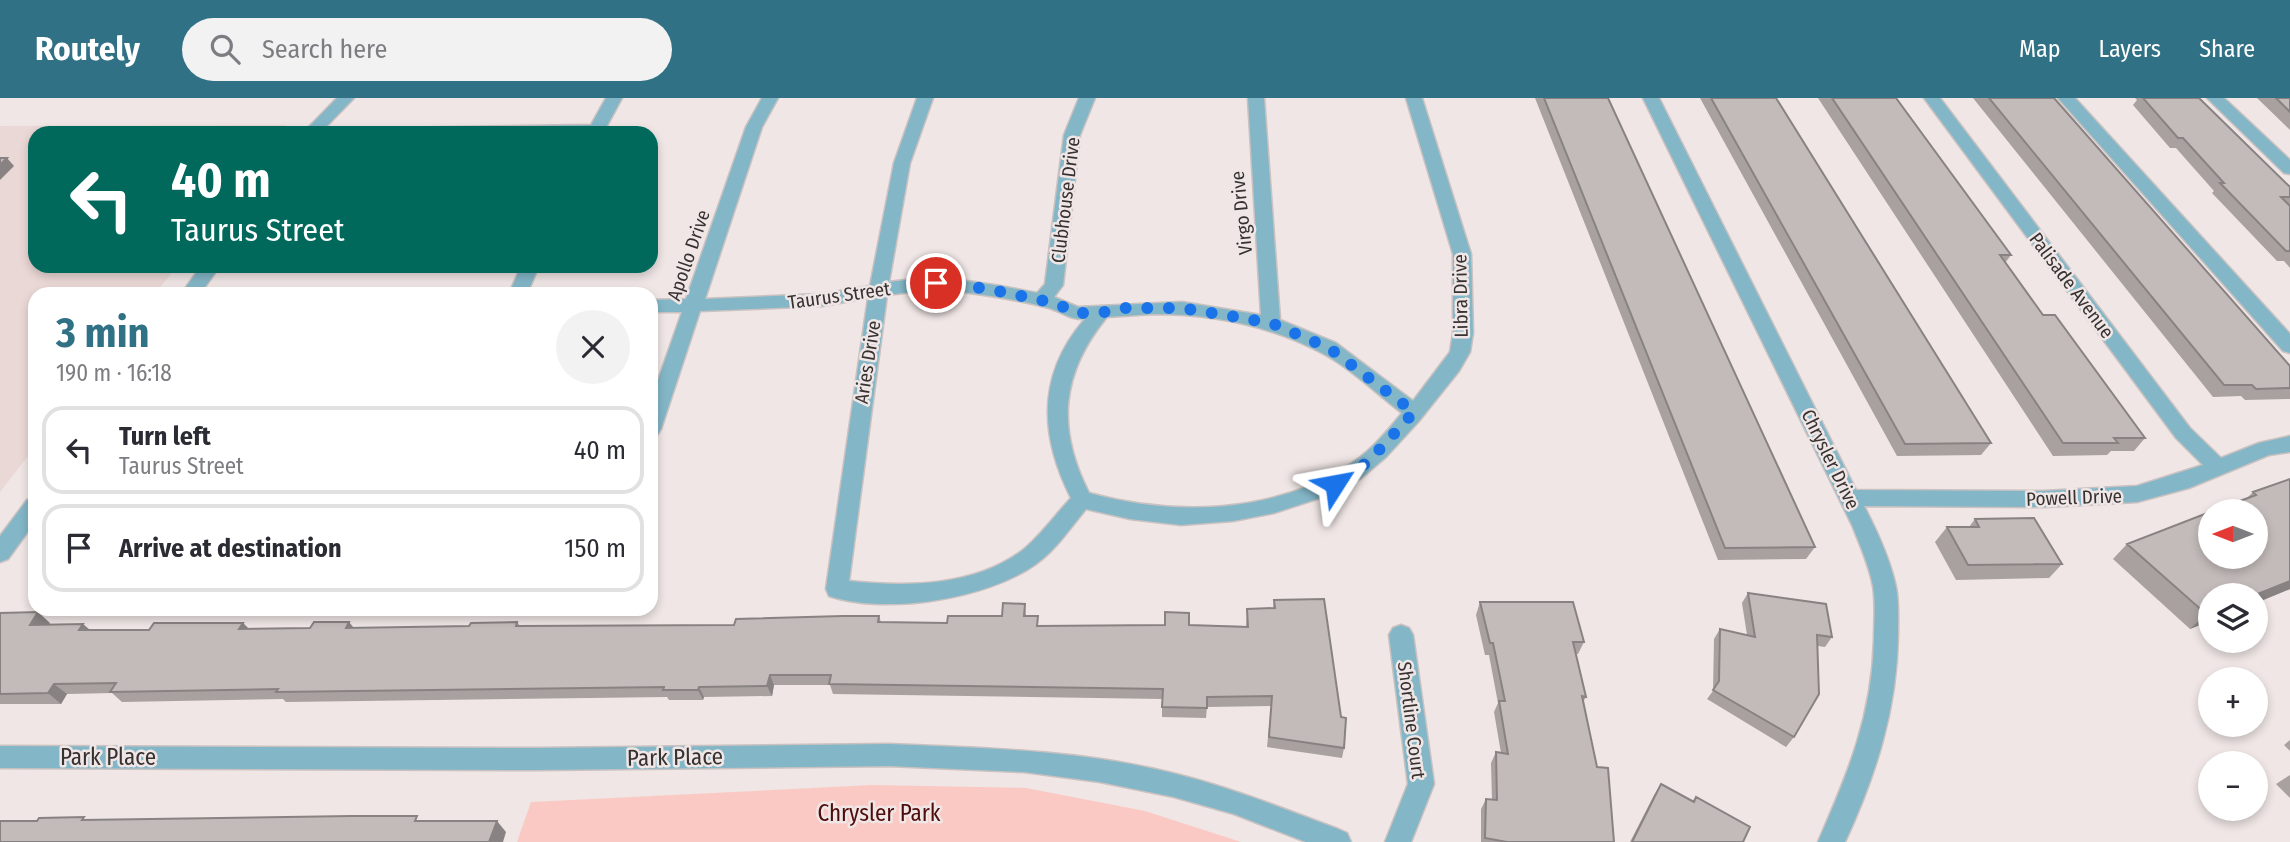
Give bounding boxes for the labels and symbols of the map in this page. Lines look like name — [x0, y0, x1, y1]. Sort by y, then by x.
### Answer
street label: Clubhouse Drive — [1046, 136, 1085, 264]
street label: Virgo Drive — [1226, 170, 1257, 256]
street label: Apollo Drive — [662, 207, 715, 304]
street label: Palisade Avenue — [2024, 228, 2119, 343]
pin — [906, 253, 966, 313]
street label: Libra Drive — [1448, 254, 1473, 338]
street label: Taurus Street — [786, 277, 892, 314]
street label: Aries Drive — [850, 319, 885, 405]
street label: Chrysler Drive — [1797, 406, 1865, 513]
position arrow — [1298, 447, 1372, 521]
street label: Powell Drive — [2026, 484, 2122, 511]
north arrow — [2198, 499, 2268, 569]
street label: Shortline Court — [1393, 660, 1430, 781]
street label: Park Place — [627, 742, 723, 772]
street label: Park Place — [60, 743, 156, 771]
park label: Chrysler Park — [817, 799, 941, 827]

